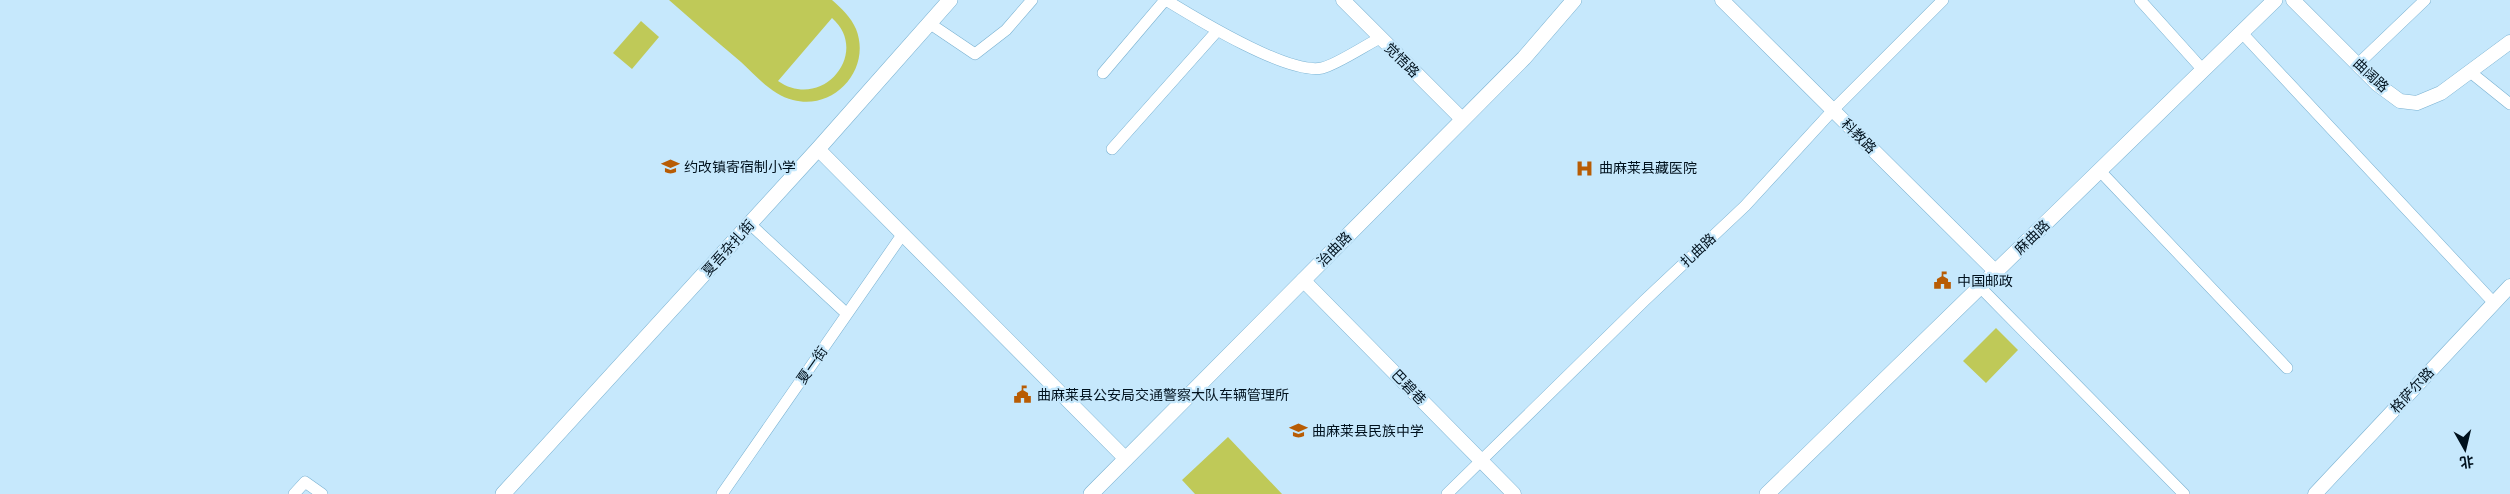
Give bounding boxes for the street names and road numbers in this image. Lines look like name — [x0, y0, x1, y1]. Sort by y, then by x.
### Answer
street label: 觉悟路 — [1381, 39, 1423, 81]
street label: 曲阔路 — [2350, 55, 2392, 95]
street label: 科教路 — [1838, 115, 1880, 157]
street label: 夏吾杂扎街 — [699, 217, 757, 279]
street label: 麻曲路 — [2011, 217, 2053, 257]
street label: 治曲路 — [1313, 228, 1355, 270]
street label: 扎曲路 — [1677, 230, 1719, 270]
street label: 夏一街 — [793, 343, 831, 387]
street label: 格萨尔路 — [2387, 364, 2437, 416]
street label: 巴碧巷 — [1389, 366, 1429, 408]

